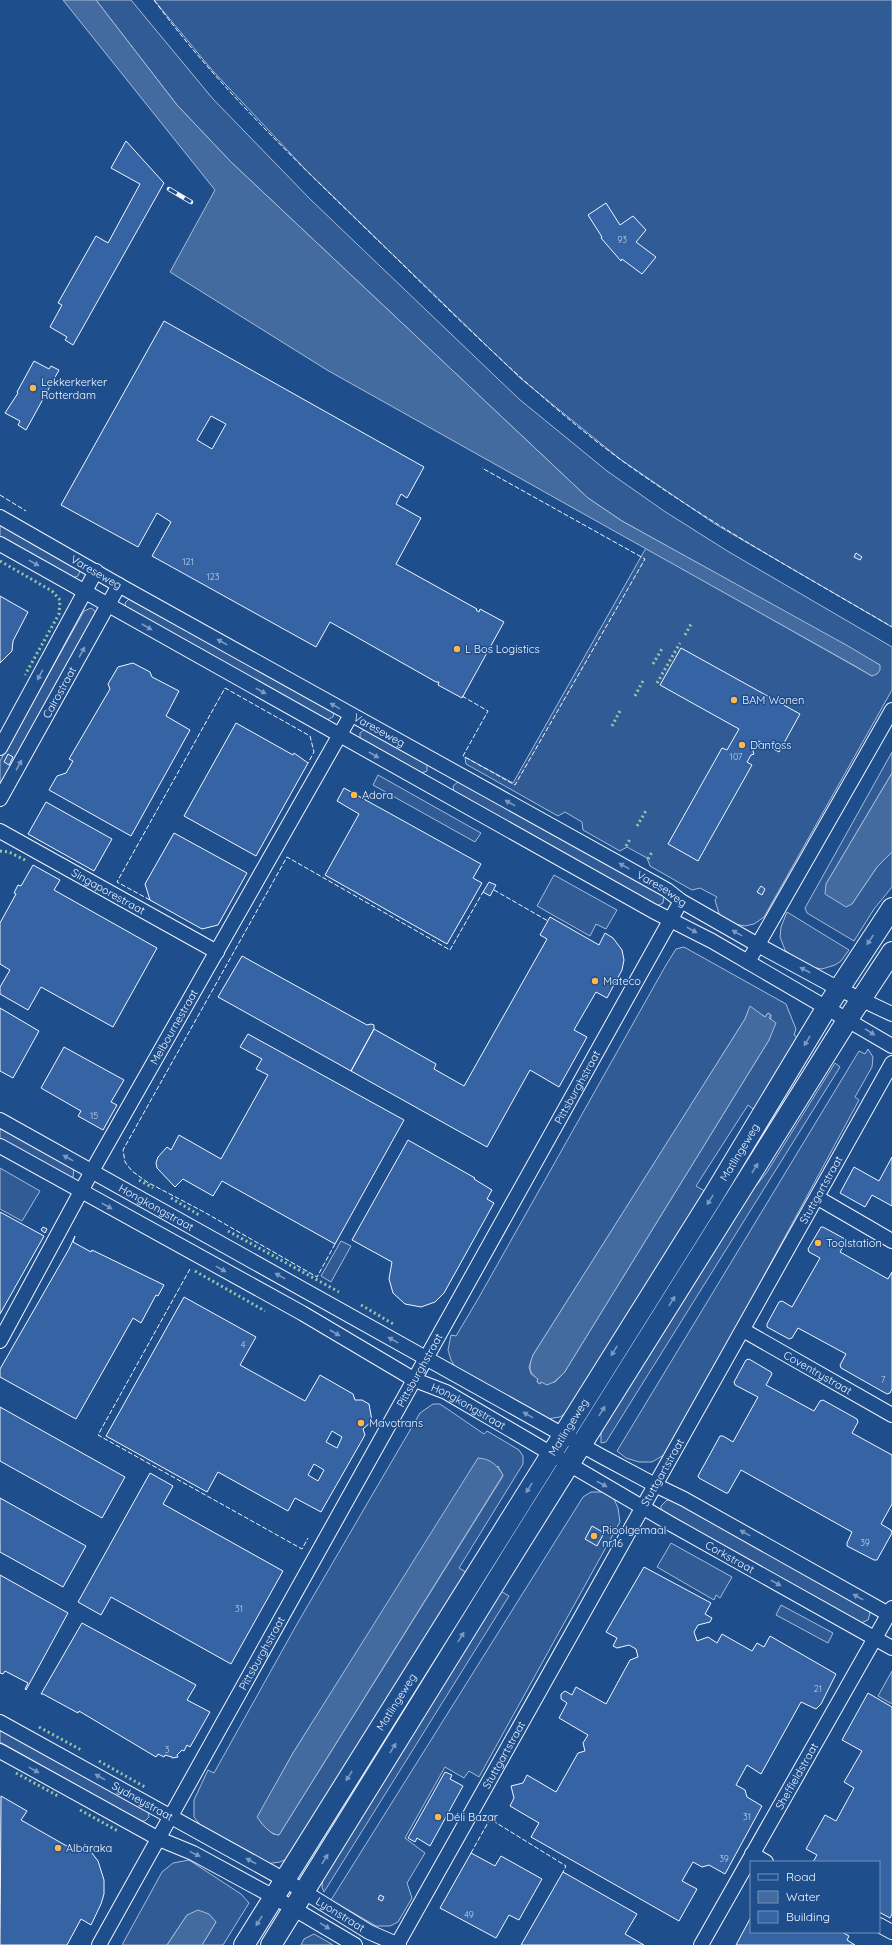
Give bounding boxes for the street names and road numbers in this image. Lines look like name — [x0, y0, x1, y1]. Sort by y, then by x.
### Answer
street label: Vareseweg — [68, 552, 124, 592]
street label: Cairostraat — [39, 664, 79, 721]
street label: Vareseweg — [351, 710, 408, 750]
street label: Singaporestraat — [69, 865, 148, 918]
street label: Vareseweg — [634, 868, 689, 910]
street label: Melbournestraat — [147, 986, 201, 1067]
street label: Pittsburghstraat — [551, 1048, 603, 1127]
street label: Matlingeweg — [717, 1121, 762, 1184]
street label: Stuttgartstraat — [796, 1153, 846, 1226]
street label: Hongkongstraat — [116, 1181, 196, 1234]
street label: Pittsburghstraat — [393, 1331, 446, 1410]
street label: Coventrystraat — [781, 1348, 855, 1398]
street label: Hongkongstraat — [429, 1380, 508, 1433]
street label: Matlingeweg — [545, 1396, 591, 1458]
street label: Stuttgartstraat — [638, 1436, 687, 1509]
street label: Corkstraat — [703, 1538, 757, 1576]
street label: Pittsburghstraat — [236, 1614, 288, 1693]
street label: Matlingeweg — [373, 1671, 419, 1733]
street label: Stuttgartstraat — [479, 1718, 528, 1791]
street label: Sheffieldstraat — [772, 1740, 821, 1812]
street label: Sydneystraat — [109, 1778, 176, 1824]
street label: Lyonstraat — [313, 1894, 368, 1935]

